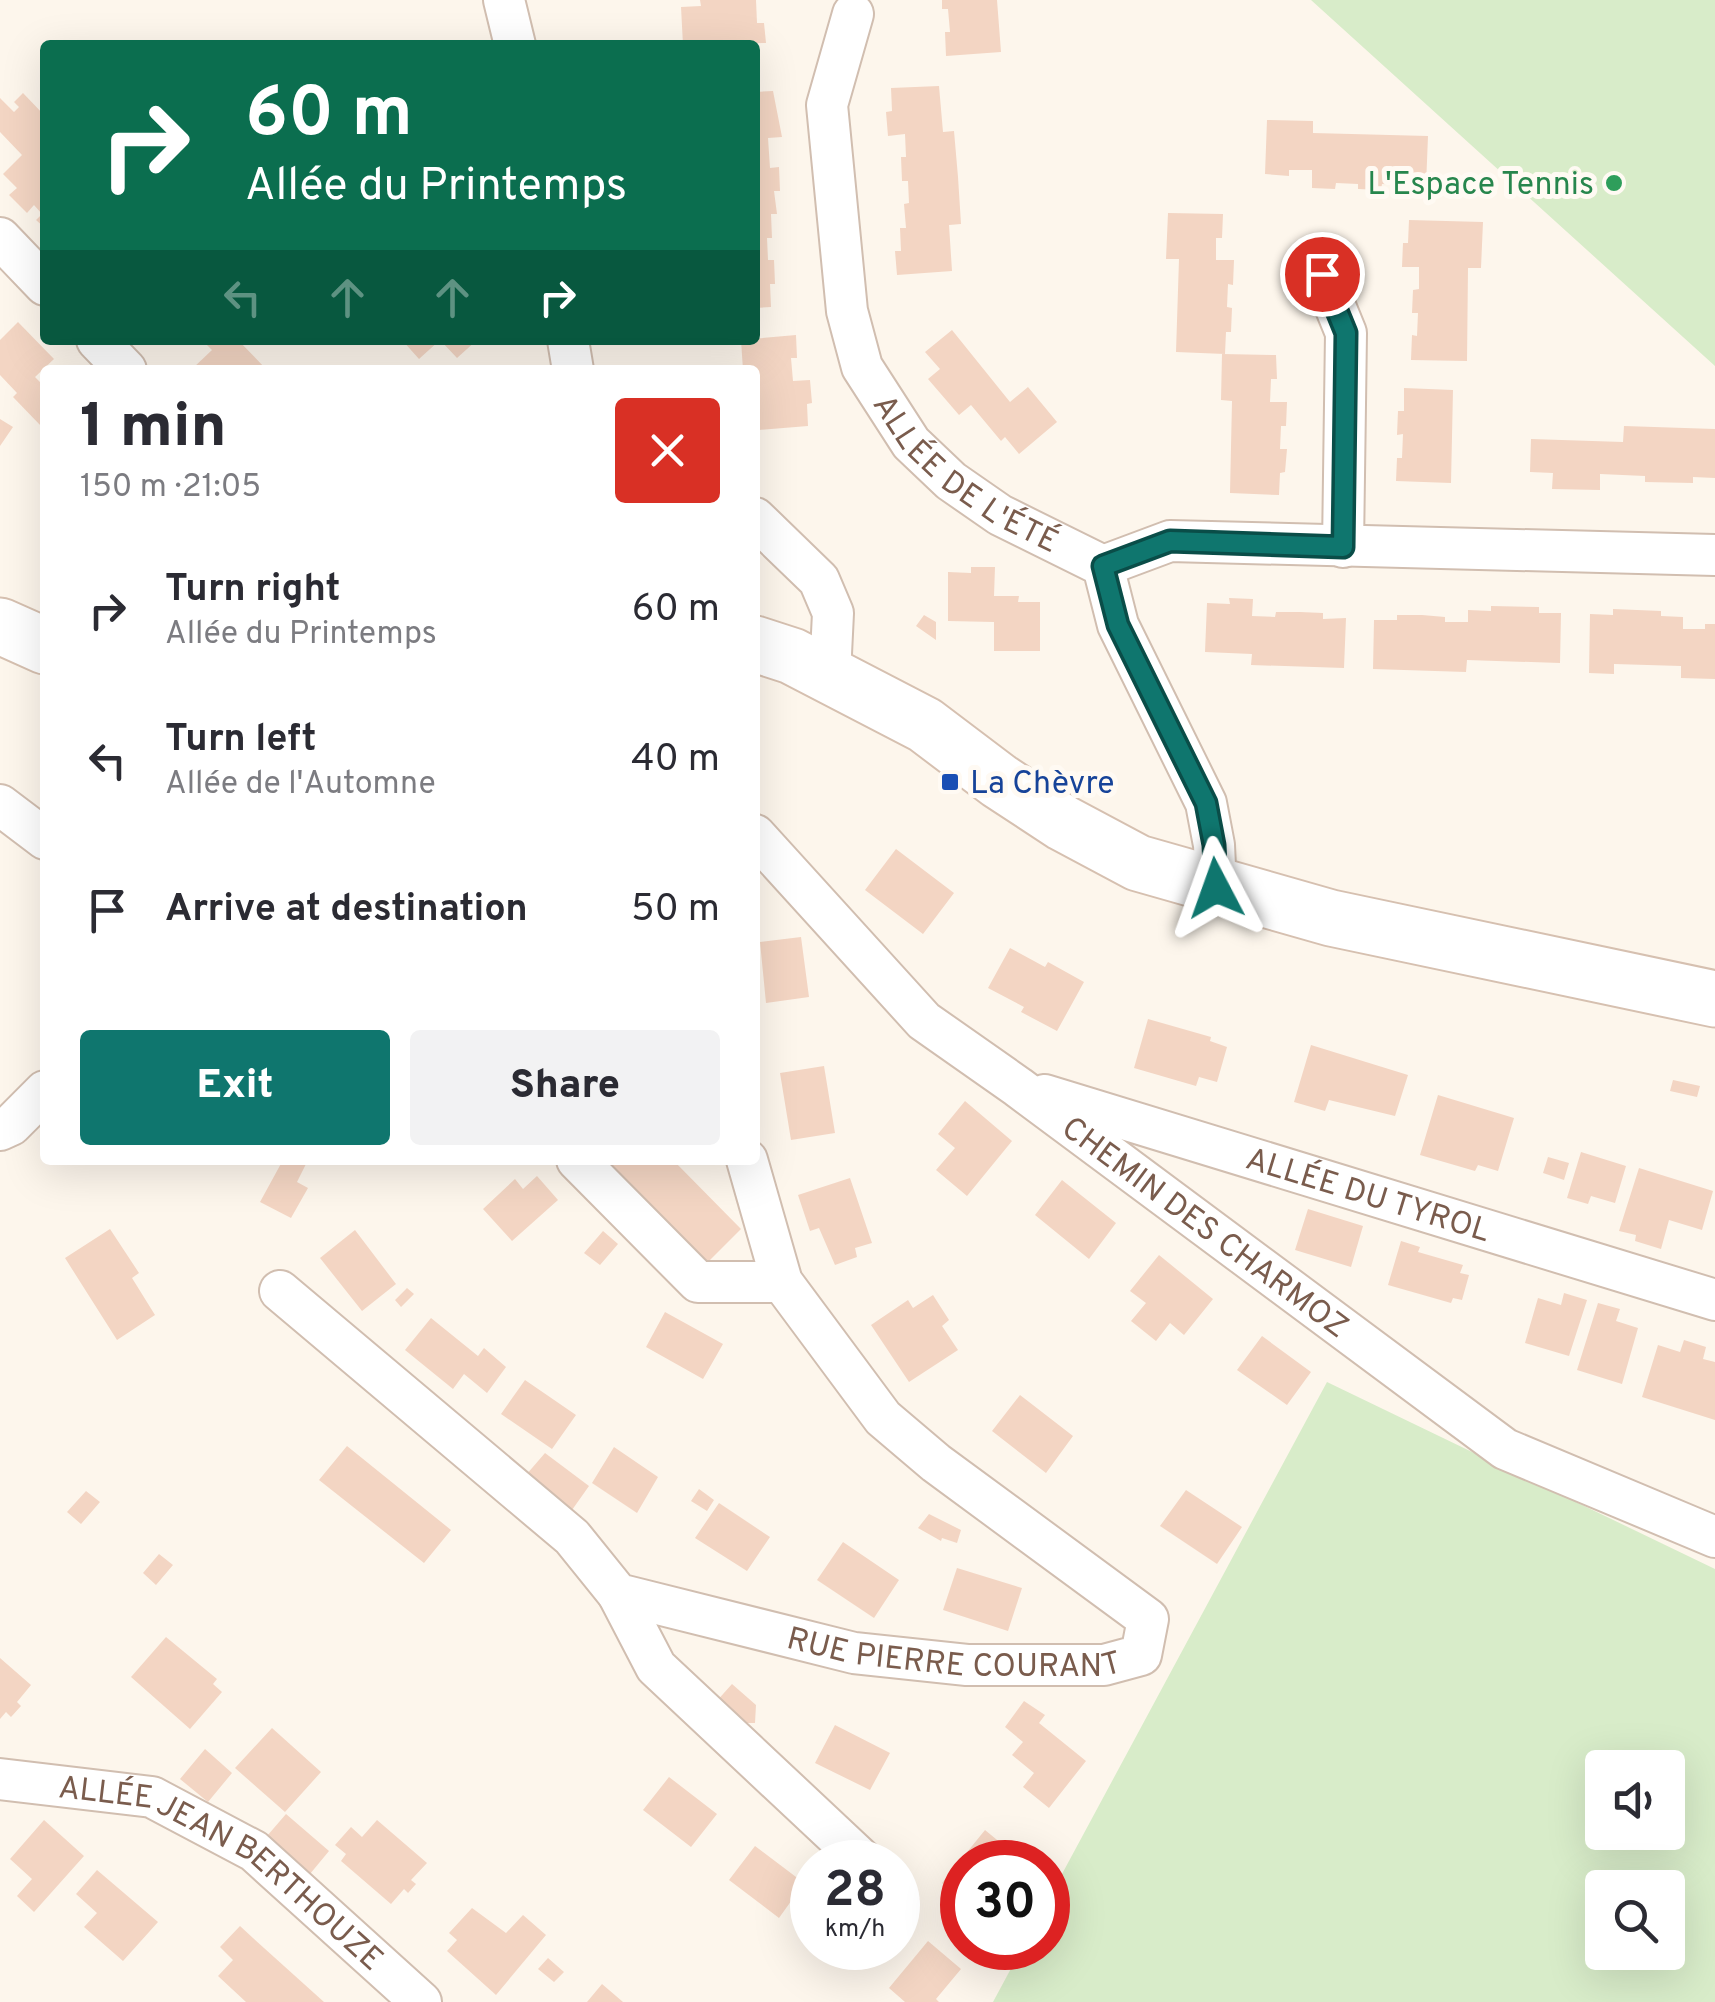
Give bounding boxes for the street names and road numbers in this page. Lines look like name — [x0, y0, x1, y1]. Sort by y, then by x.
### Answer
street label: ALLÉE DE L'ÉTÉ — [862, 388, 1065, 564]
street label: CHEMIN DES CHARMOZ — [1053, 1109, 1355, 1349]
street label: ALLÉE DU TYROL — [1240, 1141, 1494, 1253]
street label: RUE PIERRE COURANT — [782, 1620, 1126, 1688]
street label: ALLÉE JEAN BERTHOUZE — [56, 1769, 390, 1981]

